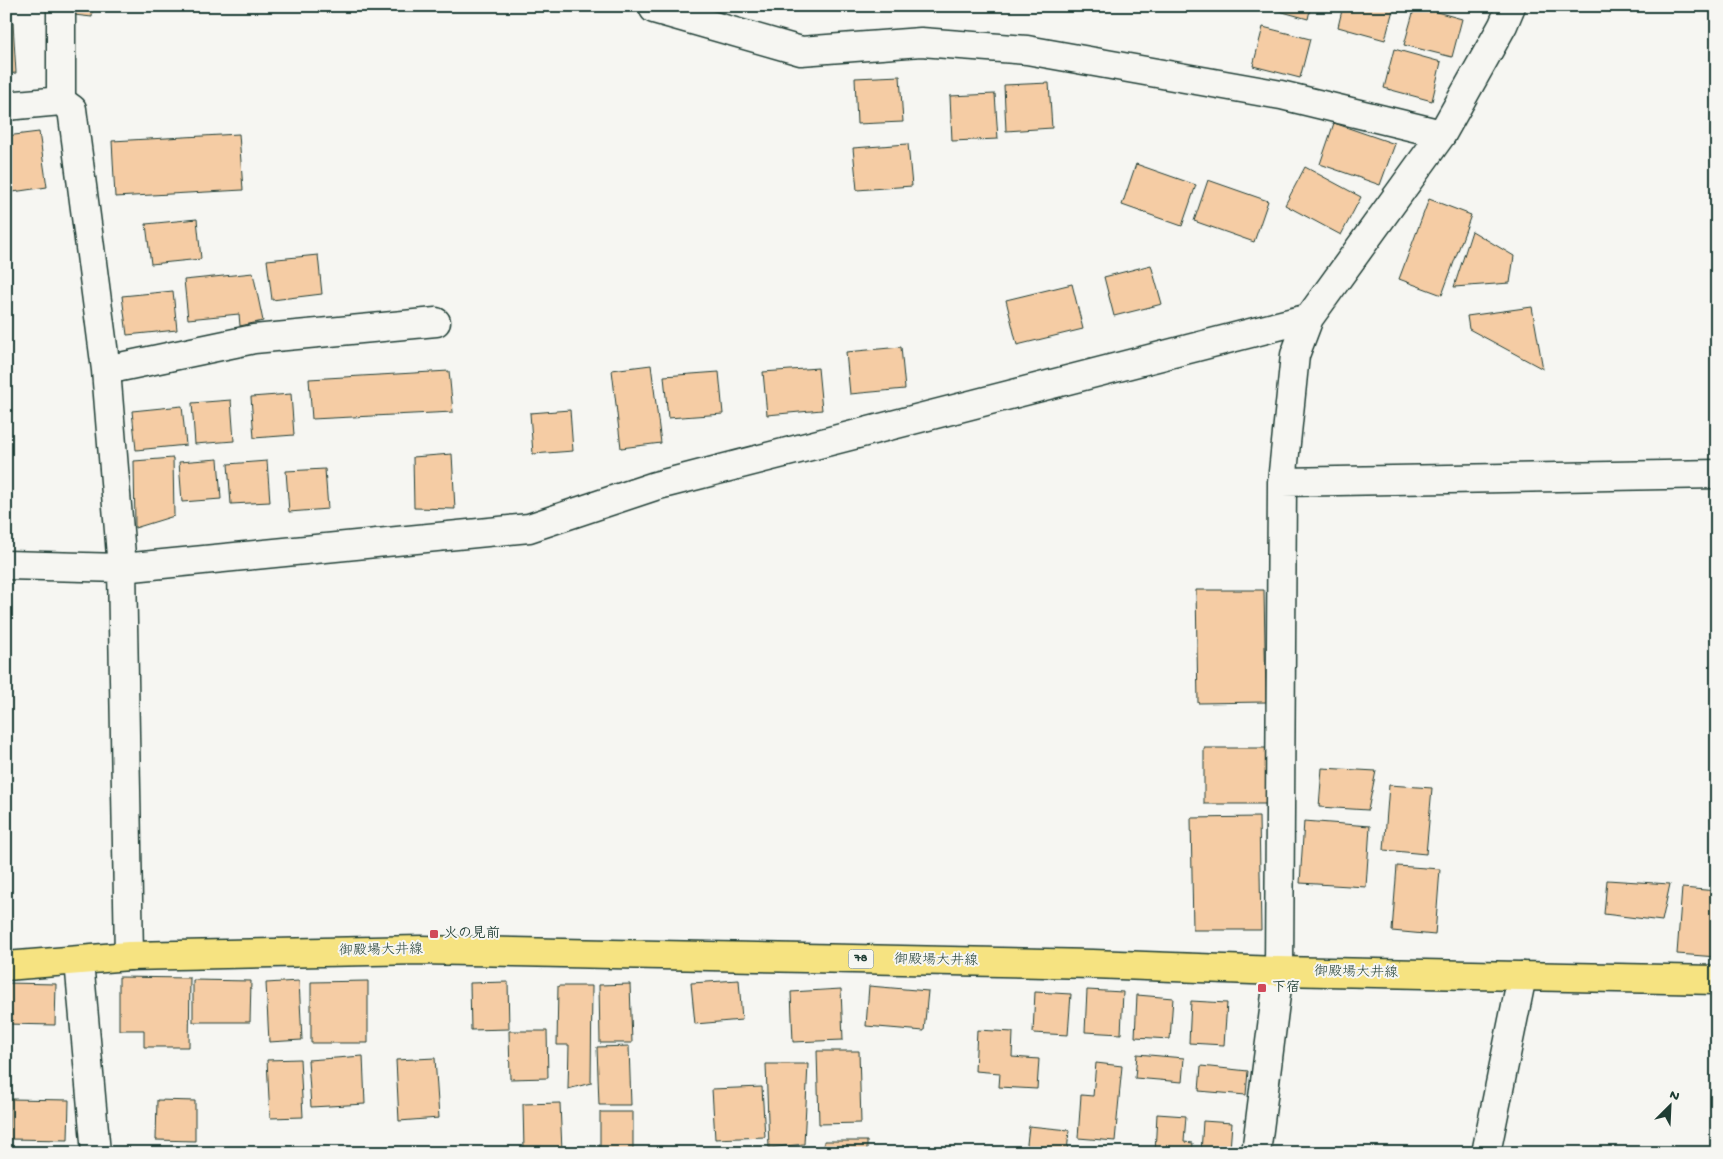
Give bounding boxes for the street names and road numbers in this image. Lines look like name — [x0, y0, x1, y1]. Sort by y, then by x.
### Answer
street label: 御殿場大井線 — [339, 942, 423, 960]
road number: 78 — [848, 950, 874, 969]
street label: 御殿場大井線 — [894, 952, 978, 970]
street label: 御殿場大井線 — [1314, 964, 1398, 982]

